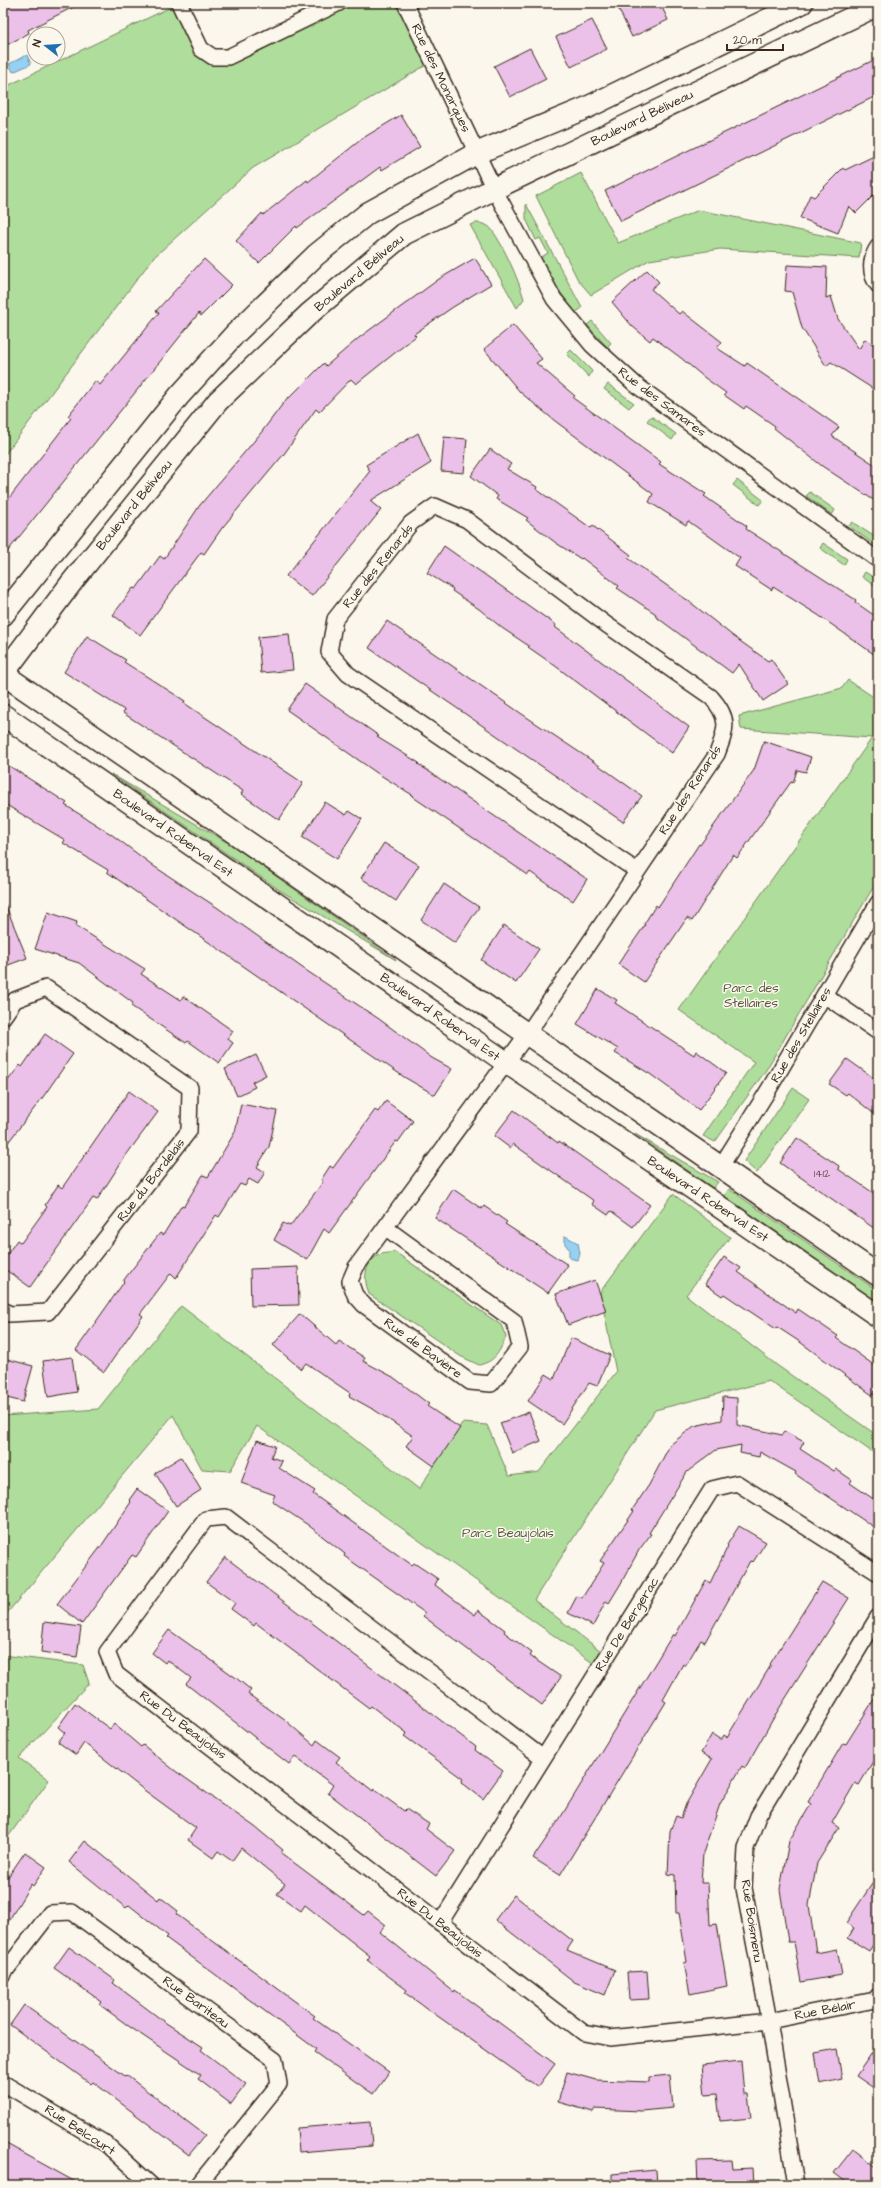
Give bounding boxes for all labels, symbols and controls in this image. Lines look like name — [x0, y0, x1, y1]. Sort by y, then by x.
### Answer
street label: Rue des Monarques — [407, 21, 475, 136]
north arrow — [26, 26, 66, 66]
scale bar — [727, 26, 783, 52]
text: 20 m — [733, 32, 762, 49]
text: N — [29, 38, 45, 49]
street label: Boulevard Béliveau — [588, 85, 697, 151]
street label: Boulevard Béliveau — [310, 230, 408, 316]
street label: Rue des Samares — [614, 363, 710, 441]
street label: Boulevard Béliveau — [92, 456, 176, 554]
street label: Rue des Renards — [338, 520, 418, 612]
street label: Rue des Renards — [654, 741, 726, 838]
street label: Boulevard Roberval Est — [109, 785, 237, 882]
street label: Boulevard Roberval Est — [376, 969, 504, 1066]
park label: Parc des Stellaires — [723, 979, 779, 1012]
street label: Rue des Stellaires — [766, 984, 836, 1086]
street label: Rue du Bordelais — [113, 1134, 190, 1225]
street label: Boulevard Roberval Est — [644, 1152, 773, 1247]
house number: 1412 — [814, 1166, 831, 1181]
street label: Rue de Bavière — [380, 1313, 466, 1383]
park label: Parc Beaujolais — [462, 1524, 554, 1542]
street label: Rue De Bergerac — [591, 1573, 664, 1675]
street label: Rue Du Beaujolais — [136, 1686, 231, 1764]
street label: Rue Boismenu — [737, 1878, 767, 1964]
street label: Rue Du Beaujolais — [393, 1884, 487, 1963]
street label: Rue Bariteau — [159, 1972, 233, 2033]
street label: Rue Bélair — [793, 1995, 857, 2025]
street label: Rue Belcourt — [41, 2100, 119, 2160]

